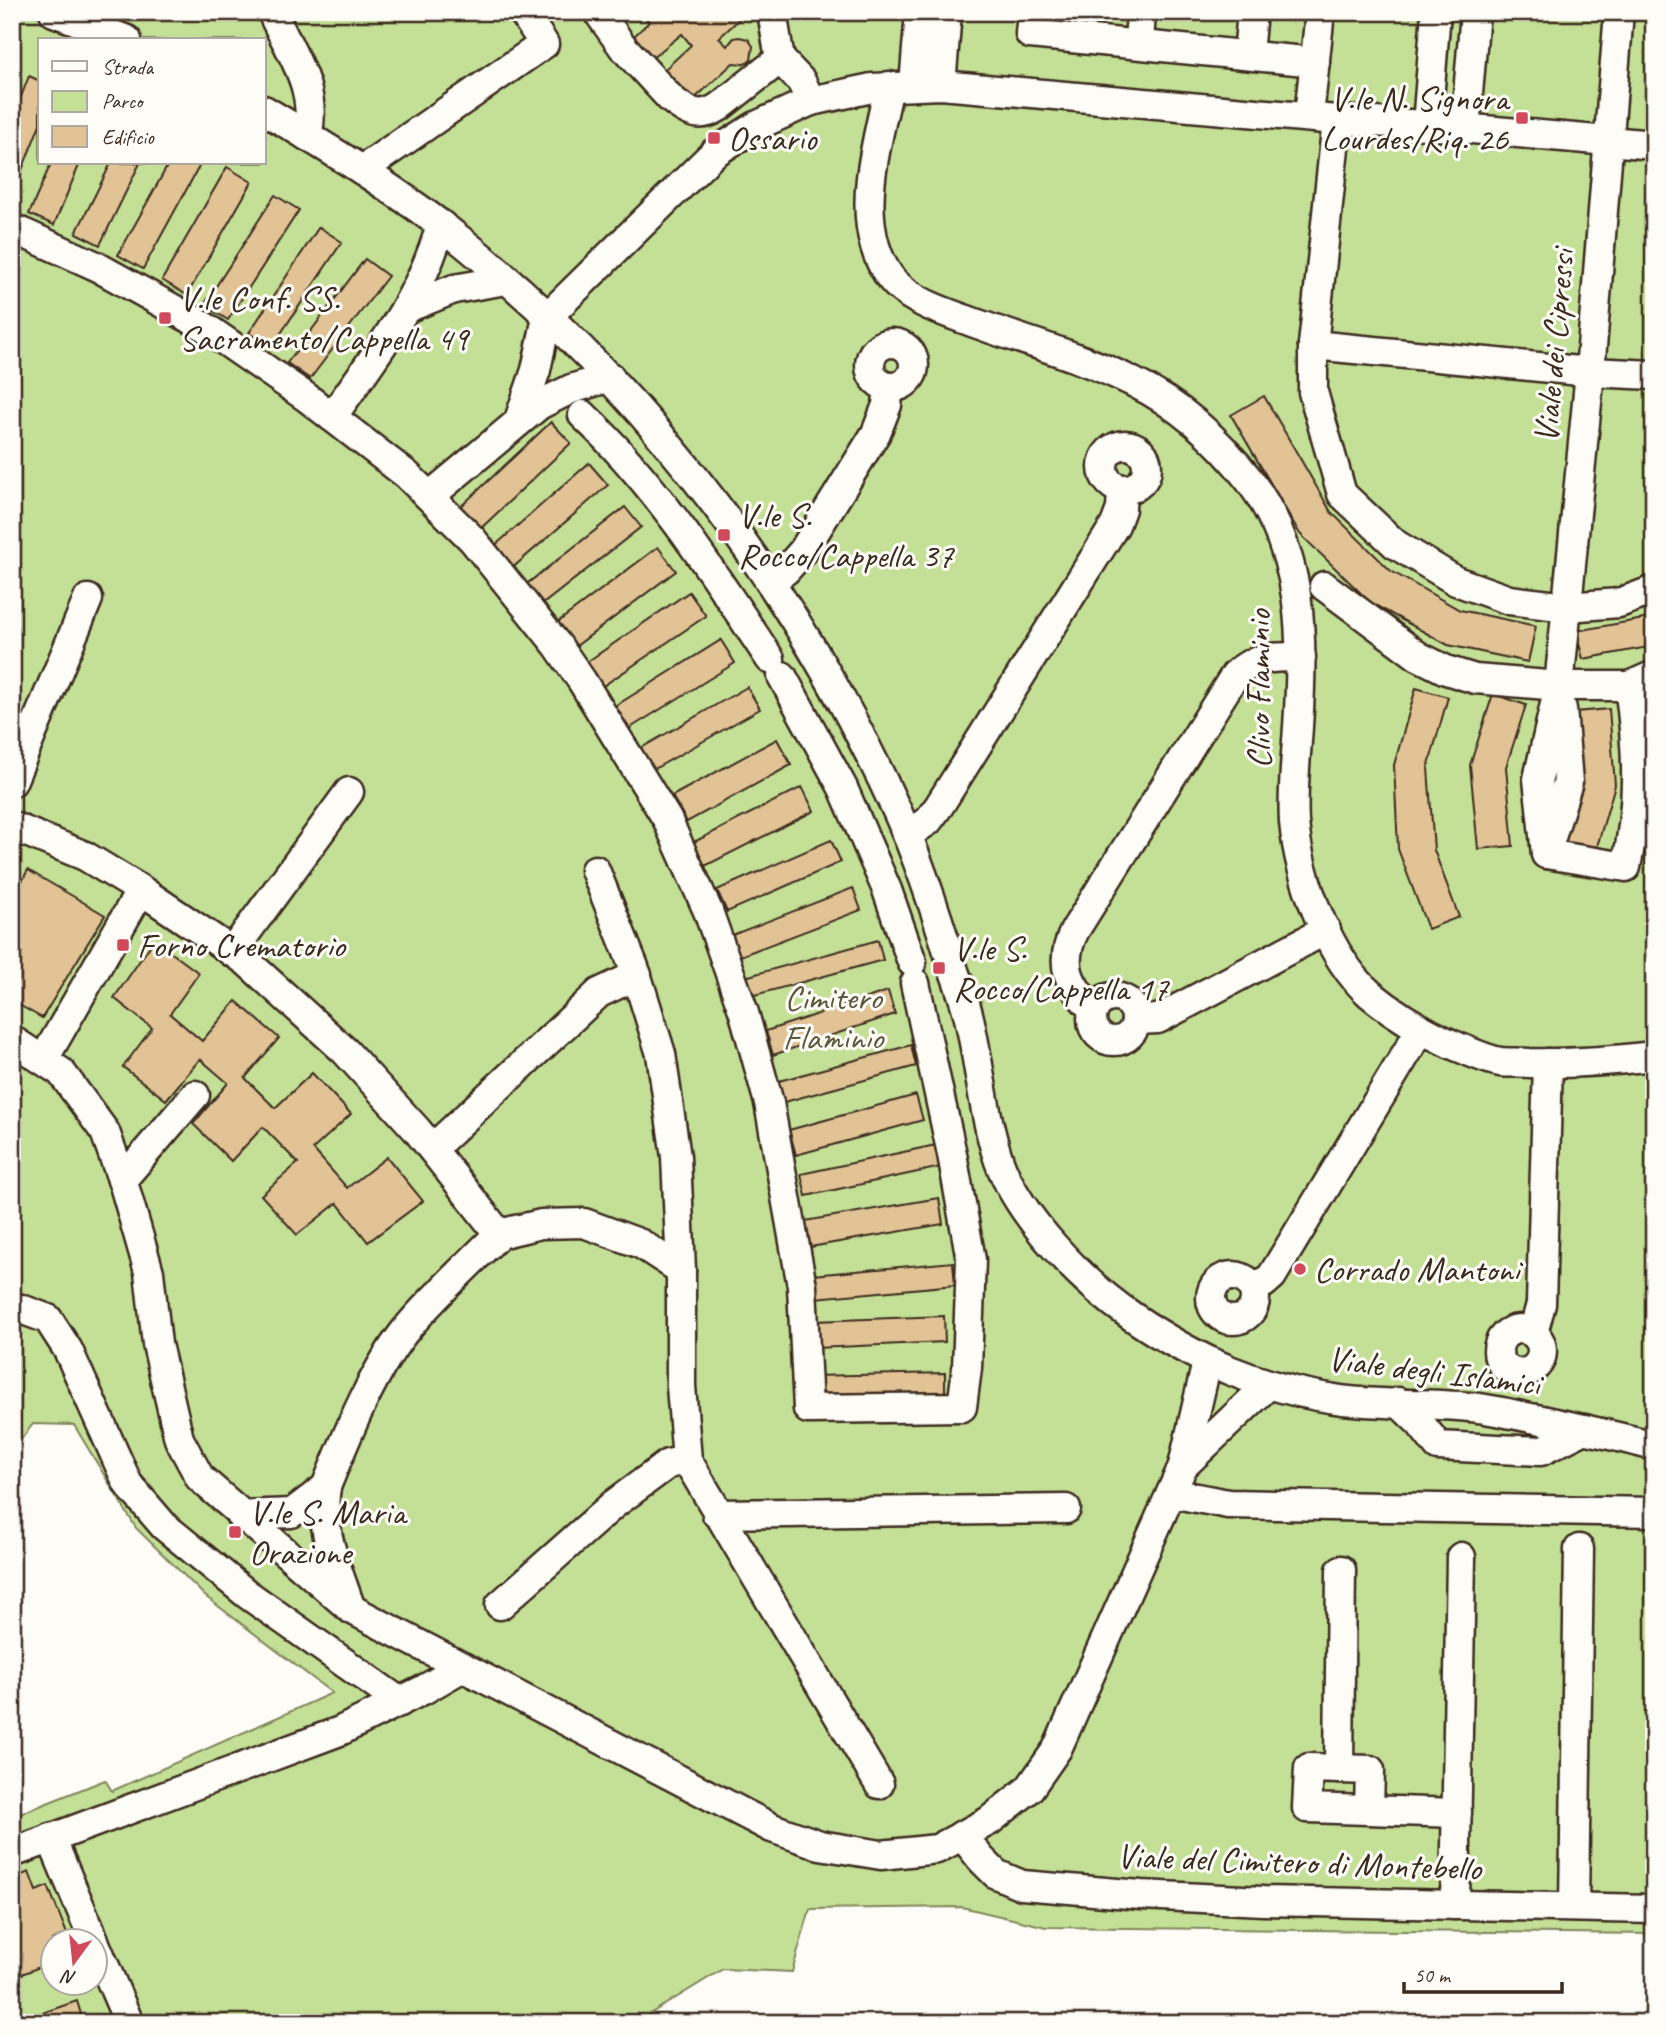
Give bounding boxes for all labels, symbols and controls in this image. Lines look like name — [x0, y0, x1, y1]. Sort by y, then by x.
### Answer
legend — [38, 38, 266, 164]
text: Strada — [102, 54, 155, 80]
place label: V.le N. Signora Lourdes/Riq. 26 — [1321, 76, 1511, 161]
text: Parco — [102, 88, 145, 114]
marker: V.le N. Signora Lourdes/Riq. 26 — [1514, 110, 1530, 126]
place label: Ossario — [728, 116, 818, 161]
text: Edificio — [102, 124, 155, 150]
marker: Ossario — [706, 130, 722, 146]
street label: Viale dei Cipressi — [1523, 243, 1585, 445]
place label: V.le Conf. SS. Sacramento/Cappella 49 — [179, 276, 471, 361]
marker: V.le Conf. SS. Sacramento/Cappella 49 — [157, 310, 173, 326]
place label: V.le S. Rocco/Cappella 37 — [738, 493, 955, 578]
marker: V.le S. Rocco/Cappella 37 — [716, 527, 732, 543]
street label: Clivo Flaminio — [1236, 608, 1281, 768]
place label: Forno Crematorio — [137, 923, 347, 968]
place label: V.le S. Rocco/Cappella 17 — [953, 926, 1170, 1011]
marker: Forno Crematorio — [115, 937, 131, 953]
marker: V.le S. Rocco/Cappella 17 — [931, 960, 947, 976]
park label: Cimitero Flaminio — [783, 975, 885, 1060]
place label: Corrado Mantoni — [1314, 1247, 1524, 1292]
marker: Corrado Mantoni — [1292, 1261, 1308, 1277]
street label: Viale degli Islamici — [1325, 1336, 1547, 1407]
place label: V.le S. Maria Orazione — [249, 1490, 408, 1575]
marker: V.le S. Maria Orazione — [227, 1524, 243, 1540]
street label: Viale del Cimitero di Montebello — [1116, 1833, 1484, 1891]
north arrow — [38, 1926, 108, 1996]
scale bar — [1404, 1951, 1561, 1995]
text: 50 m — [1414, 1962, 1452, 1988]
text: N — [58, 1964, 79, 1991]

